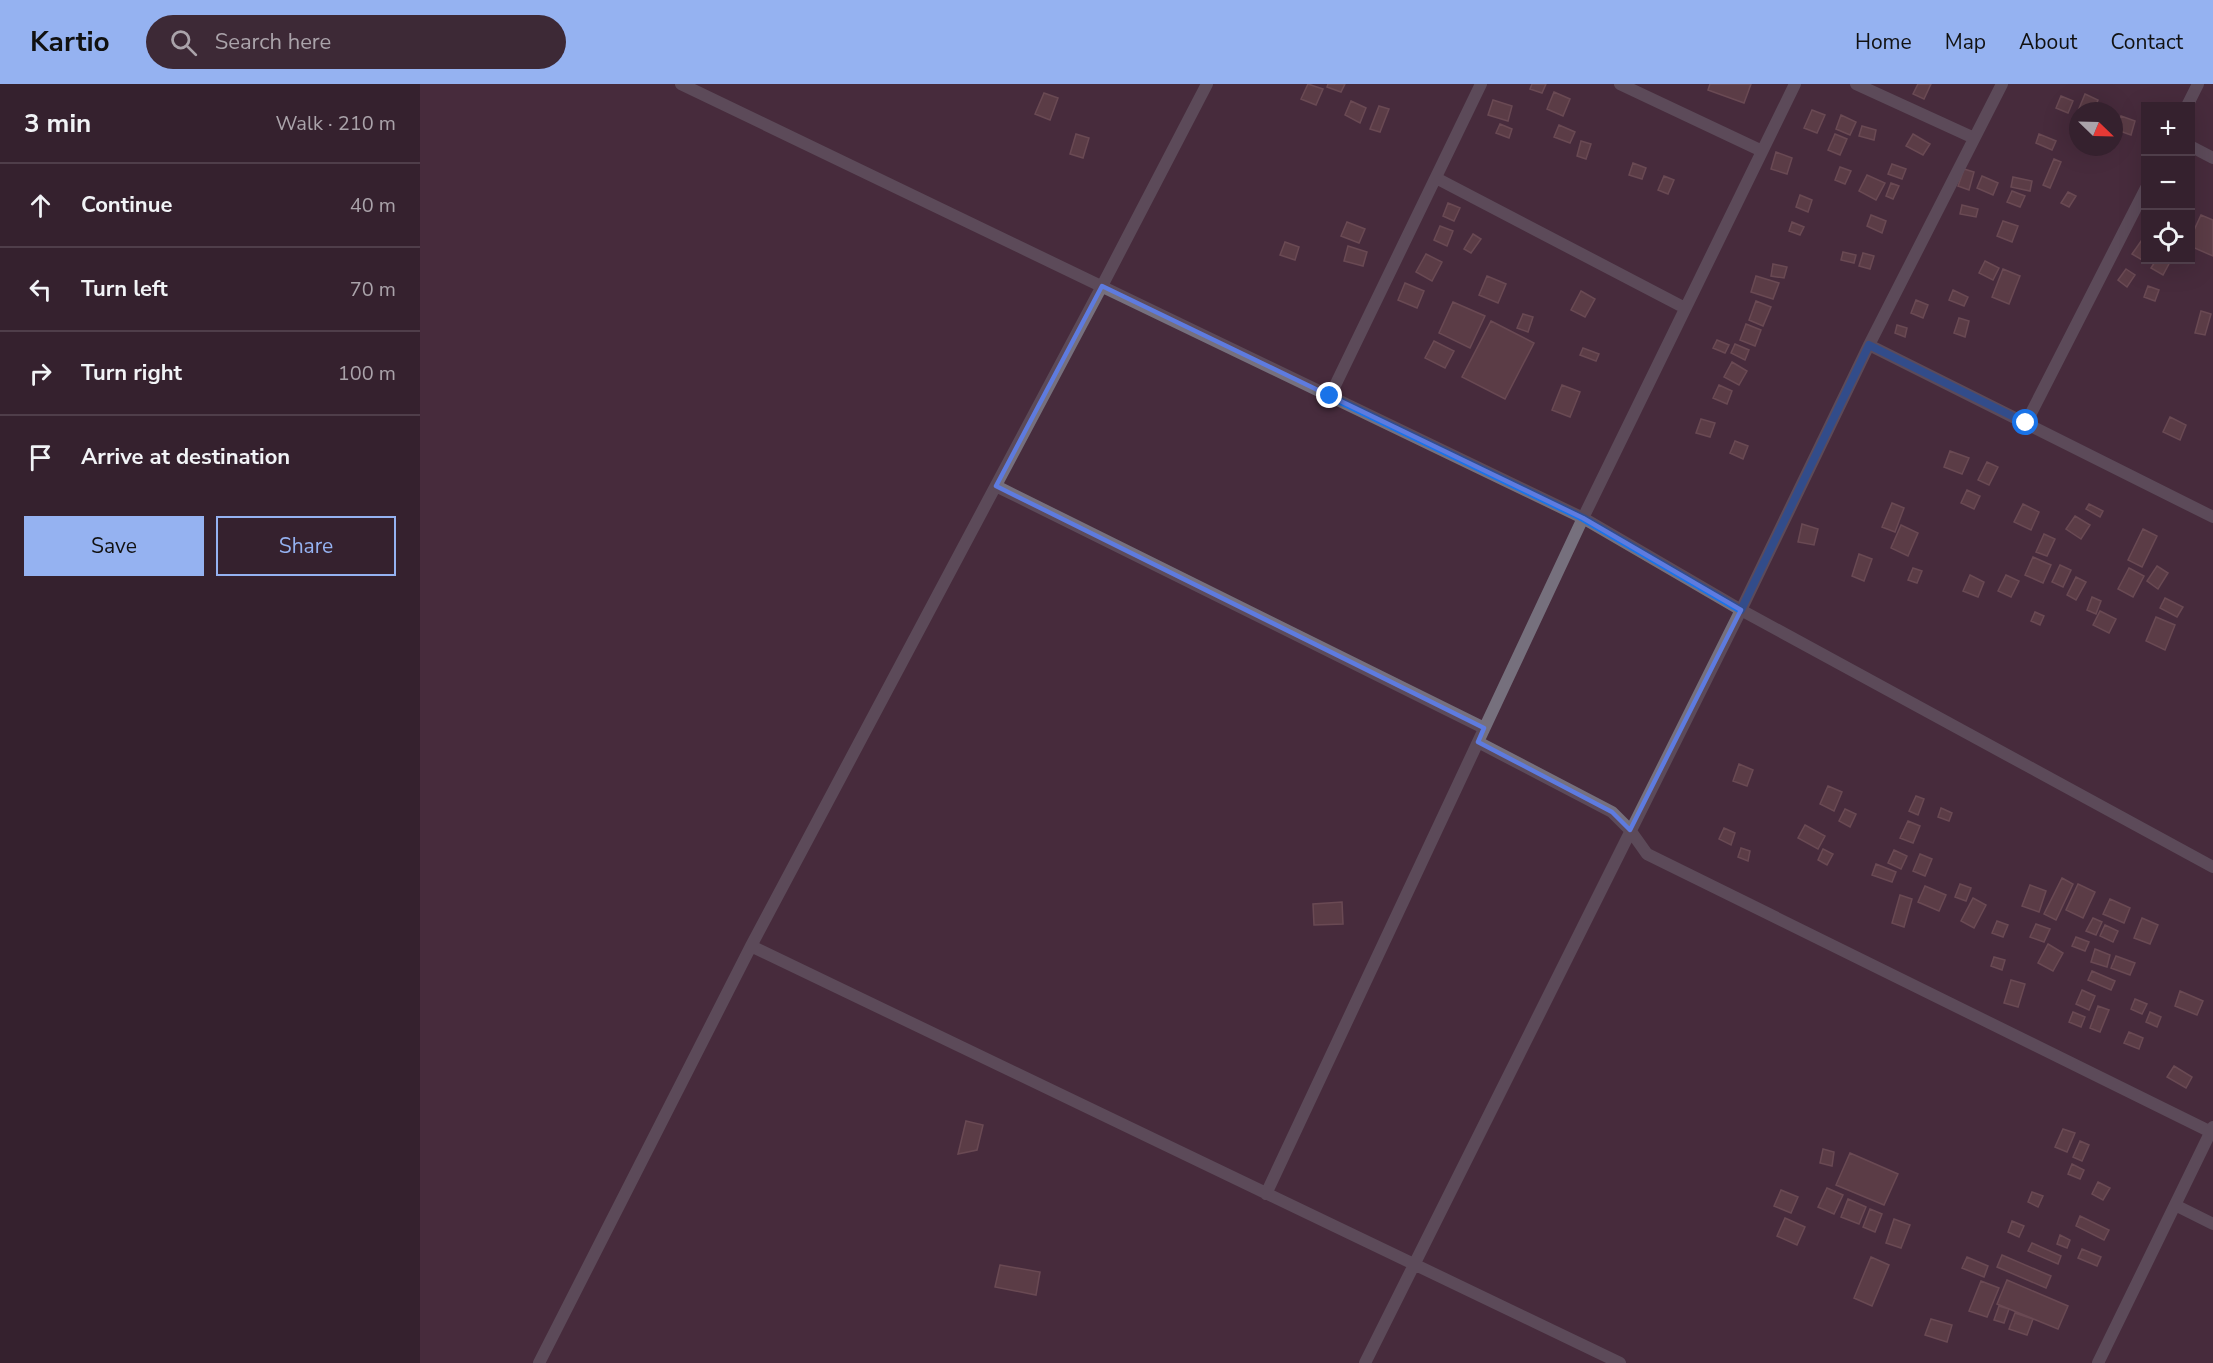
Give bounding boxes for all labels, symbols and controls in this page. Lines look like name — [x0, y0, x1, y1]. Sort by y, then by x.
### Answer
search box — [146, 15, 566, 69]
text: Kartio — [30, 23, 110, 61]
icon: search — [167, 26, 200, 59]
text: Search here — [215, 27, 331, 57]
text: Home — [1855, 28, 1912, 56]
text: Map — [1945, 28, 1986, 56]
text: About — [2019, 28, 2077, 56]
text: Contact — [2110, 28, 2183, 56]
north arrow — [2069, 102, 2123, 156]
map controls — [2141, 102, 2195, 264]
button: + — [2141, 102, 2195, 156]
text: 3 min — [24, 106, 91, 141]
text: Walk · 210 m — [276, 110, 396, 137]
button: − — [2141, 156, 2195, 210]
icon: ahead — [24, 189, 57, 222]
text: Continue — [81, 190, 172, 220]
text: 40 m — [350, 192, 396, 219]
button: locate — [2141, 210, 2195, 264]
icon: left — [24, 273, 57, 306]
text: Turn left — [81, 274, 168, 304]
text: 70 m — [350, 276, 396, 303]
icon: right — [24, 357, 57, 390]
text: Turn right — [81, 358, 182, 388]
text: 100 m — [338, 360, 396, 387]
route end — [1316, 382, 1342, 408]
route start — [2012, 409, 2038, 435]
icon: arrive — [24, 441, 57, 474]
text: Arrive at destination — [81, 442, 290, 472]
button: Save — [24, 516, 204, 576]
button: Share — [216, 516, 396, 576]

